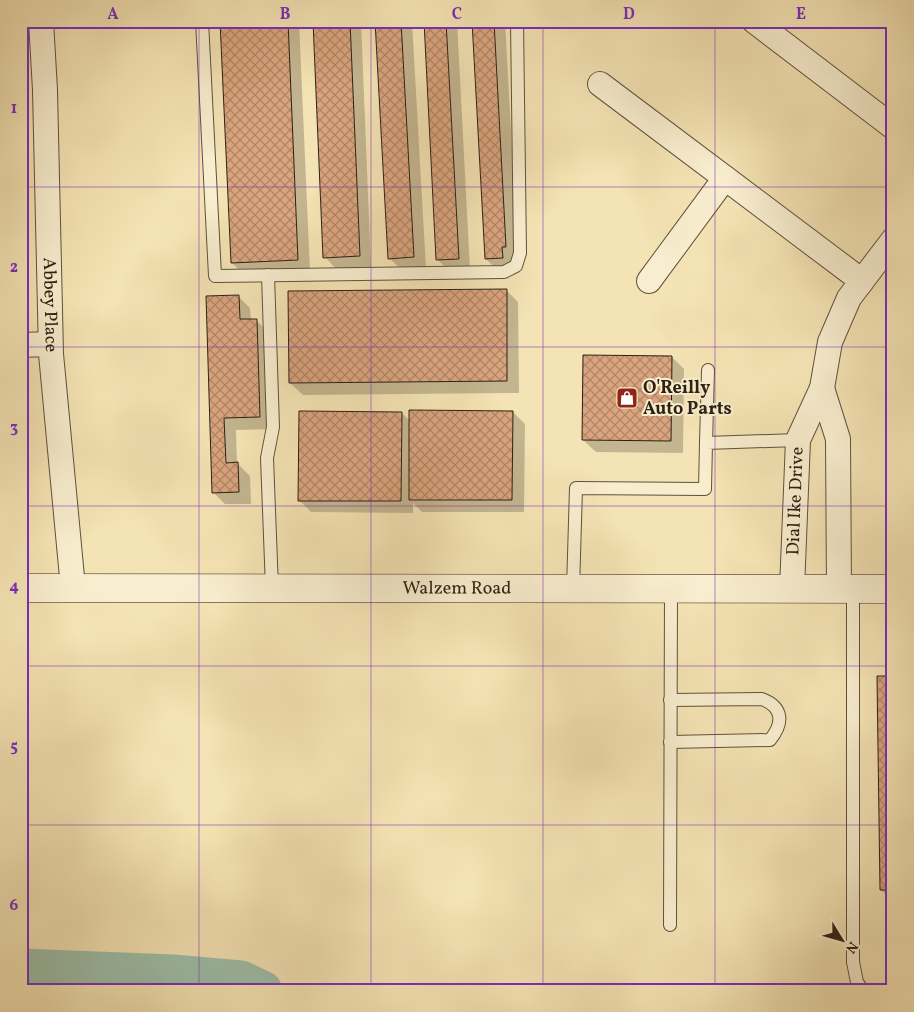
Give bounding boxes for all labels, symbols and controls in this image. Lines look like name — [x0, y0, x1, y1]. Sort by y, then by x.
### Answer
text: A — [107, 4, 119, 26]
text: B — [280, 4, 291, 26]
text: C — [452, 4, 462, 26]
text: D — [623, 4, 635, 26]
text: E — [796, 4, 806, 26]
text: 1 — [11, 98, 17, 120]
text: 2 — [10, 257, 18, 279]
street label: Abbey Place — [36, 257, 63, 353]
place label: O'Reilly Auto Parts — [643, 376, 732, 422]
shop icon: O'Reilly Auto Parts — [615, 386, 639, 410]
text: 3 — [10, 417, 18, 439]
street label: Dial Ike Drive — [781, 446, 810, 556]
text: 4 — [9, 576, 19, 598]
street label: Walzem Road — [403, 576, 511, 601]
text: 5 — [10, 736, 18, 758]
text: 6 — [10, 895, 19, 917]
north arrow — [816, 914, 866, 964]
text: N — [841, 937, 862, 957]

